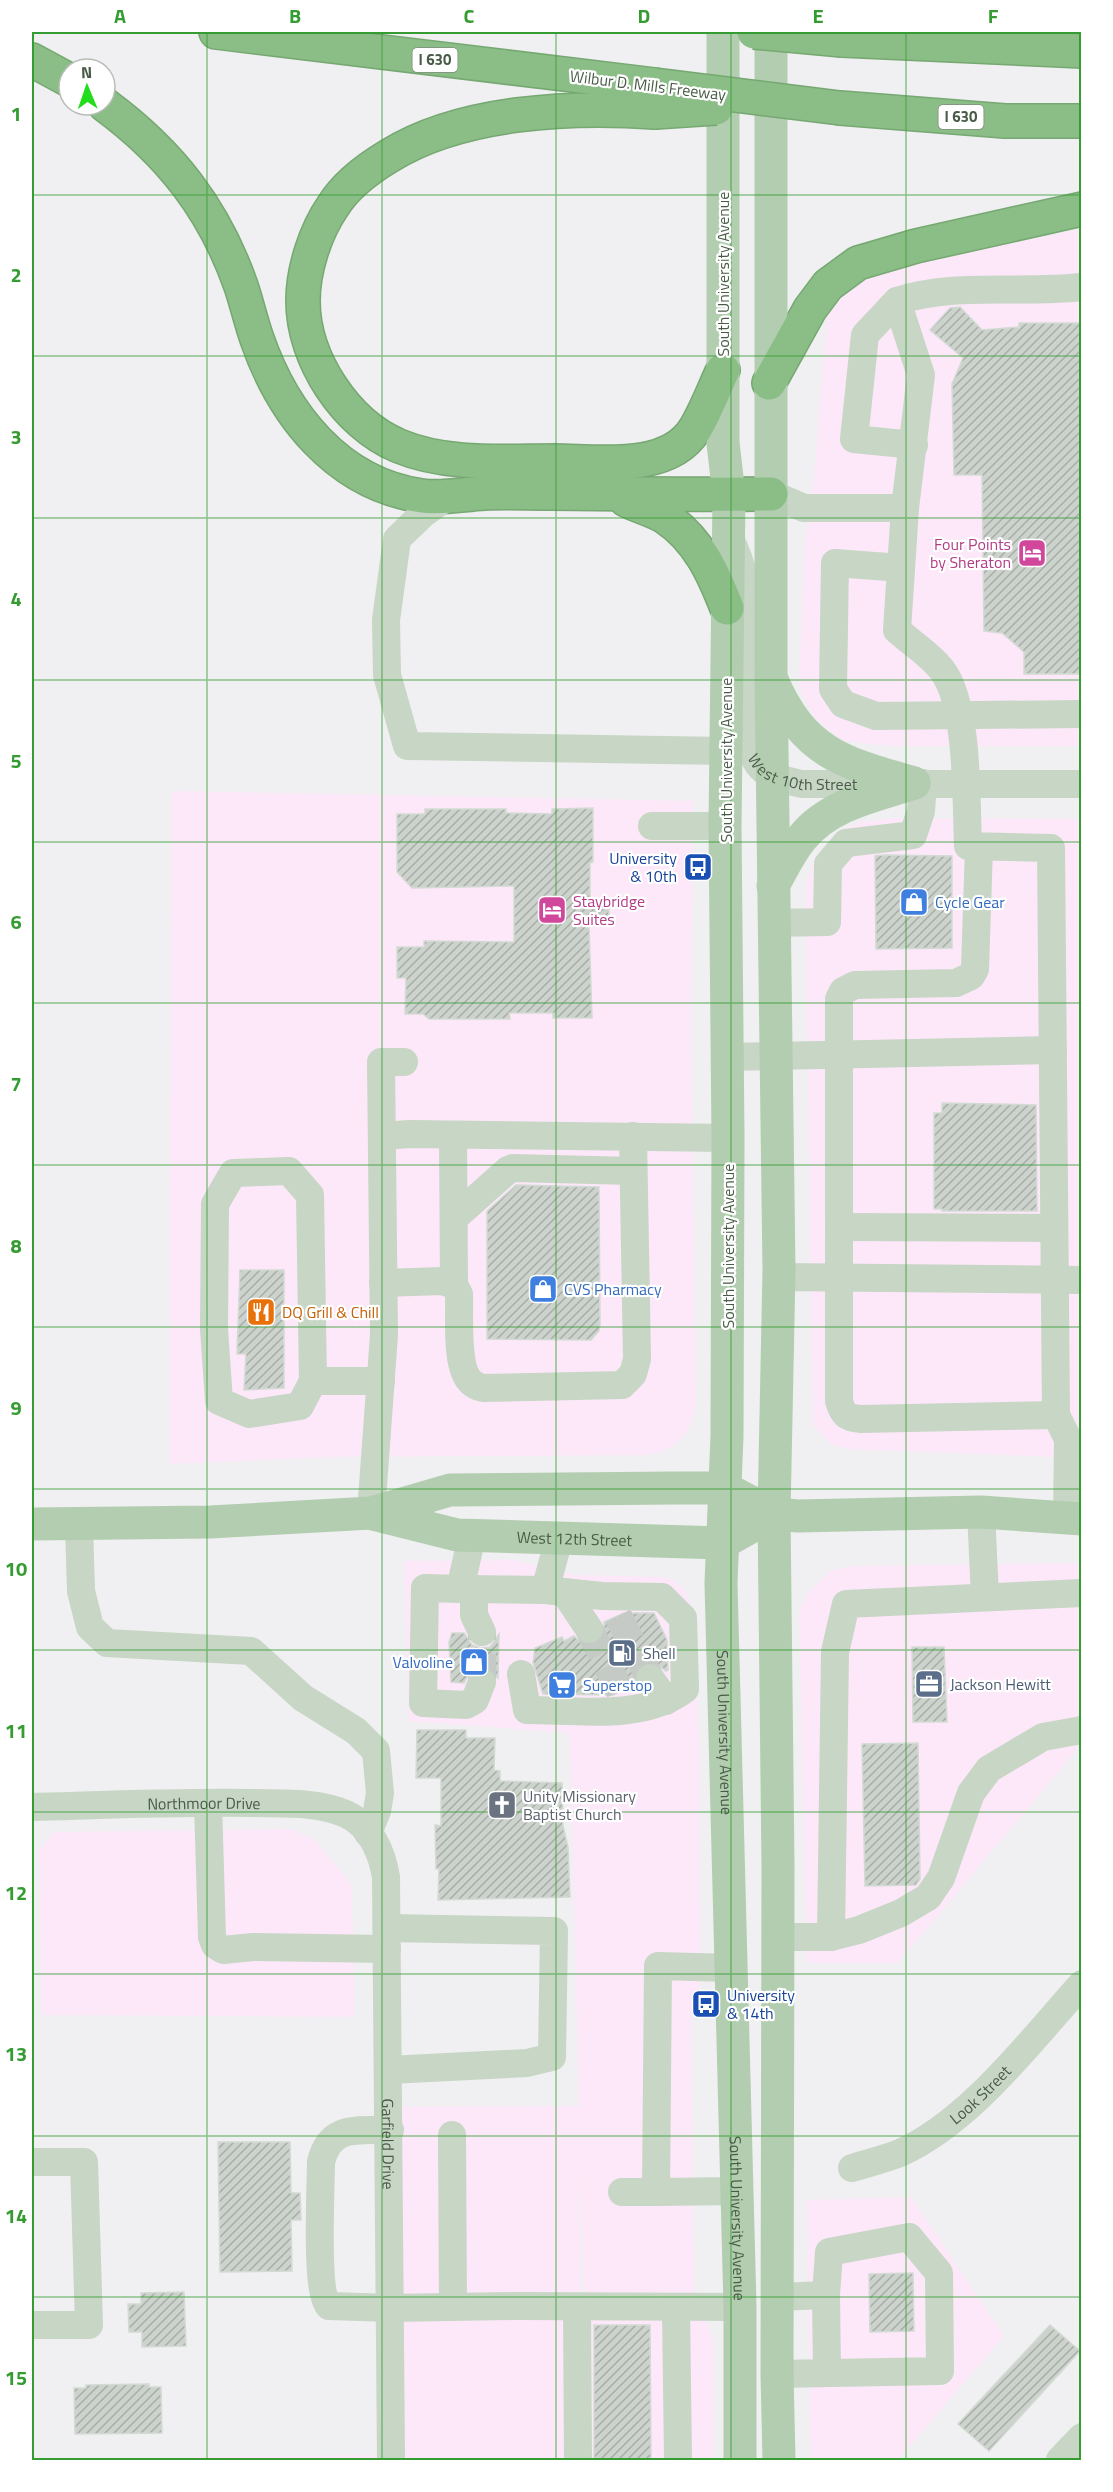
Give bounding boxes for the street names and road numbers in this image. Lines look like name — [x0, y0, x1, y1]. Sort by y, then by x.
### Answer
road number: I 630 — [412, 48, 458, 72]
street label: Wilbur D. Mills Freeway — [569, 64, 728, 107]
road number: I 630 — [938, 105, 984, 129]
street label: South University Avenue — [711, 192, 735, 356]
street label: South University Avenue — [714, 678, 738, 842]
street label: West 10th Street — [742, 749, 858, 796]
street label: South University Avenue — [716, 1164, 740, 1328]
street label: West 12th Street — [516, 1525, 633, 1552]
street label: South University Avenue — [711, 1650, 739, 1815]
street label: Northmoor Drive — [147, 1791, 261, 1816]
street label: Look Street — [944, 2059, 1017, 2130]
street label: Garfield Drive — [376, 2098, 401, 2190]
street label: South University Avenue — [724, 2136, 752, 2301]

